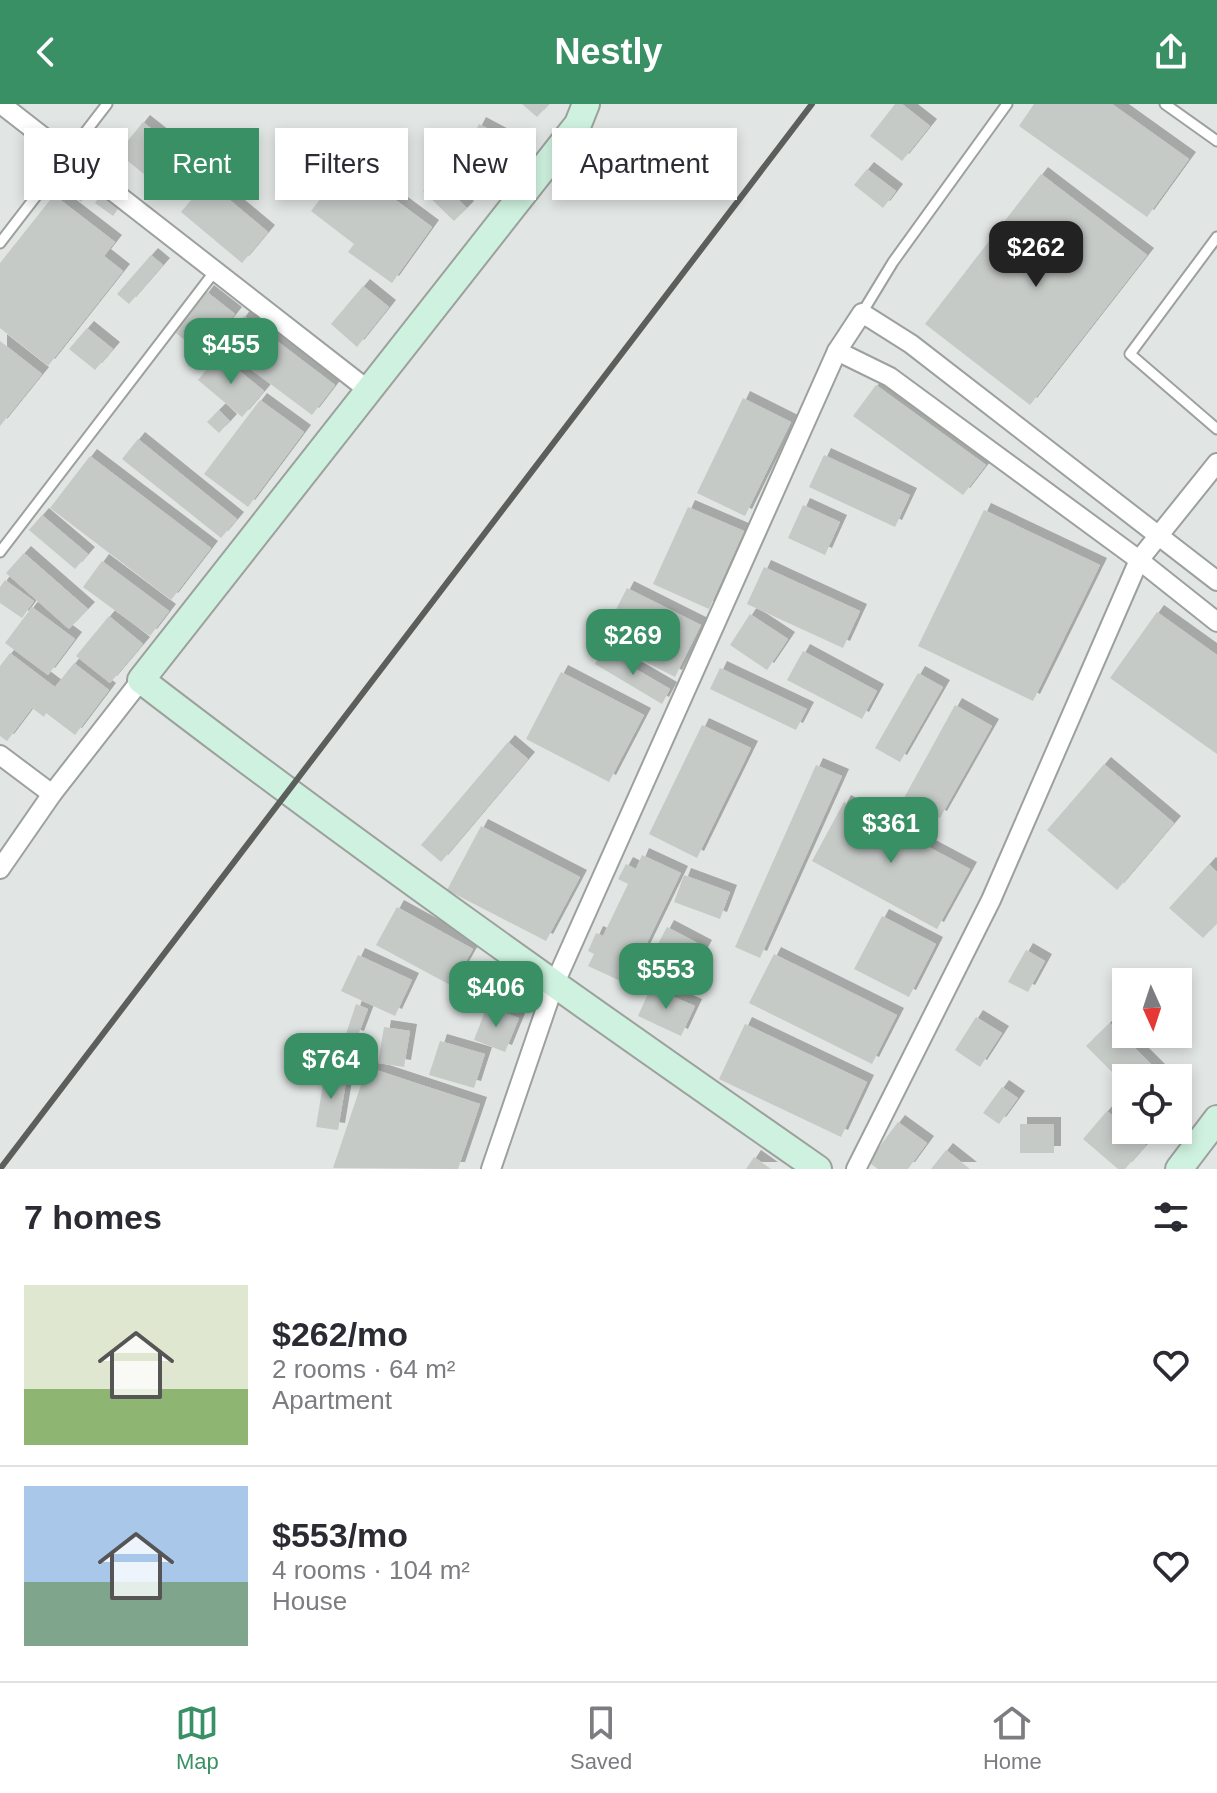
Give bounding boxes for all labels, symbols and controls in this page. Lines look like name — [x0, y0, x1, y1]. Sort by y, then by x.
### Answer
icon: back — [24, 30, 68, 74]
icon: share — [1149, 30, 1193, 74]
text: Nestly — [554, 31, 663, 72]
chip: Buy — [24, 128, 128, 200]
chip: Rent — [144, 128, 259, 200]
chip: Filters — [275, 128, 408, 200]
chip: New — [424, 128, 536, 200]
chip: Apartment — [552, 128, 737, 200]
pin: $262 — [989, 221, 1083, 289]
text: $262 — [1007, 232, 1065, 262]
pin: $455 — [184, 318, 278, 386]
text: $455 — [202, 329, 260, 359]
pin: $269 — [586, 609, 680, 677]
text: $269 — [604, 620, 662, 650]
pin: $361 — [844, 797, 938, 865]
text: $361 — [862, 808, 920, 838]
pin: $553 — [619, 943, 713, 1011]
text: $553 — [637, 954, 695, 984]
pin: $406 — [449, 961, 543, 1029]
north arrow — [1112, 968, 1192, 1048]
map controls — [1112, 968, 1192, 1144]
text: $406 — [467, 972, 525, 1002]
pin: $764 — [284, 1033, 378, 1101]
text: $764 — [302, 1044, 360, 1074]
button: locate — [1112, 1064, 1192, 1144]
icon: filters — [1149, 1195, 1193, 1239]
text: 7 homes — [24, 1198, 162, 1236]
text: $262/mo — [272, 1315, 408, 1353]
icon: home — [88, 1317, 184, 1413]
icon: heart — [1149, 1343, 1193, 1387]
text: 2 rooms · 64 m² — [272, 1354, 456, 1384]
text: Apartment — [272, 1385, 392, 1415]
text: $553/mo — [272, 1516, 408, 1554]
icon: home — [88, 1518, 184, 1614]
icon: heart — [1149, 1544, 1193, 1588]
text: 4 rooms · 104 m² — [272, 1555, 470, 1585]
text: House — [272, 1586, 347, 1616]
tab: Map — [175, 1701, 219, 1775]
tab: Saved — [570, 1701, 632, 1775]
tab: Home — [983, 1701, 1042, 1775]

